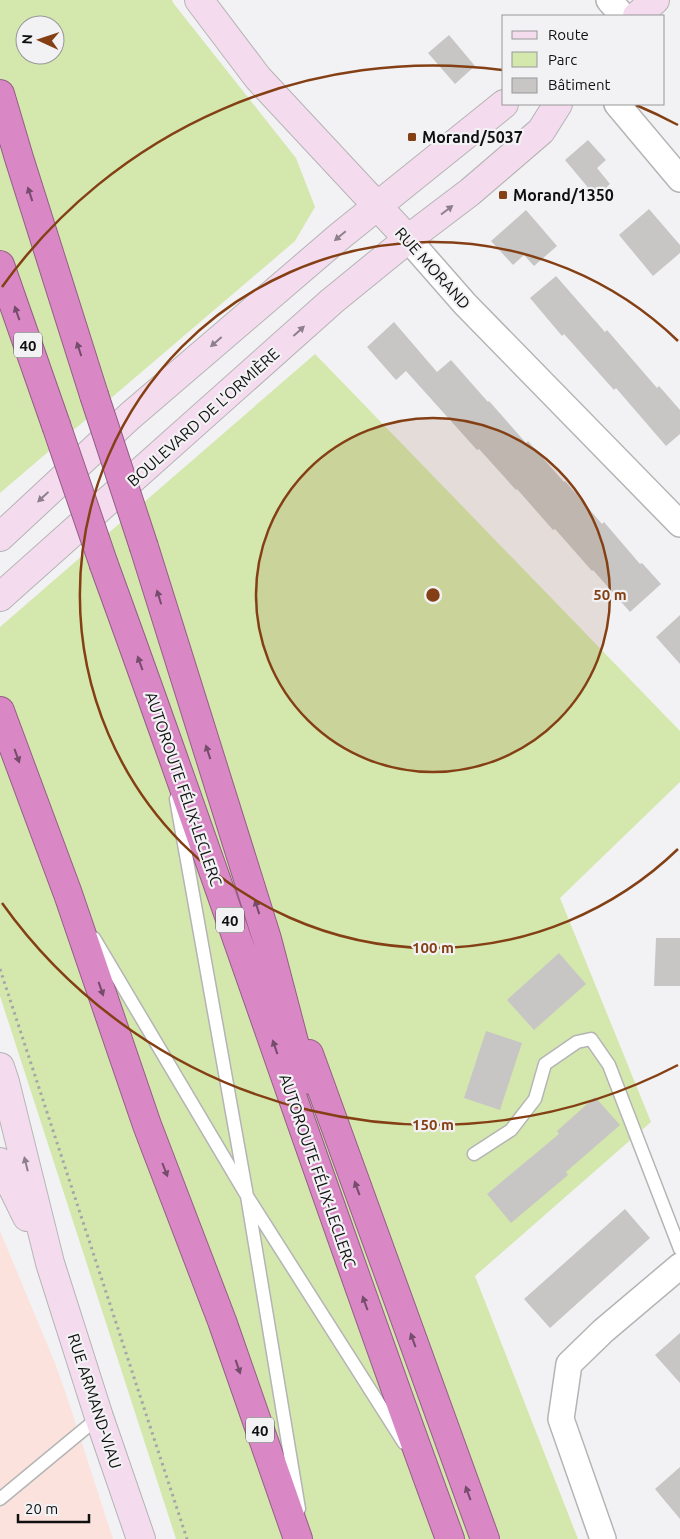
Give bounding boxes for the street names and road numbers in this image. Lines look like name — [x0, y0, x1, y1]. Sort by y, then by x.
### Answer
street label: RUE MORAND — [392, 224, 474, 312]
road number: 40 — [14, 332, 42, 358]
street label: BOULEVARD DE L'ORMIÈRE — [122, 343, 282, 490]
street label: AUTOROUTE FÉLIX-LECLERC — [142, 689, 228, 889]
road number: 40 — [216, 908, 244, 932]
street label: AUTOROUTE FÉLIX-LECLERC — [276, 1071, 362, 1271]
street label: RUE ARMAND-VIAU — [65, 1331, 125, 1471]
road number: 40 — [246, 1418, 274, 1442]

